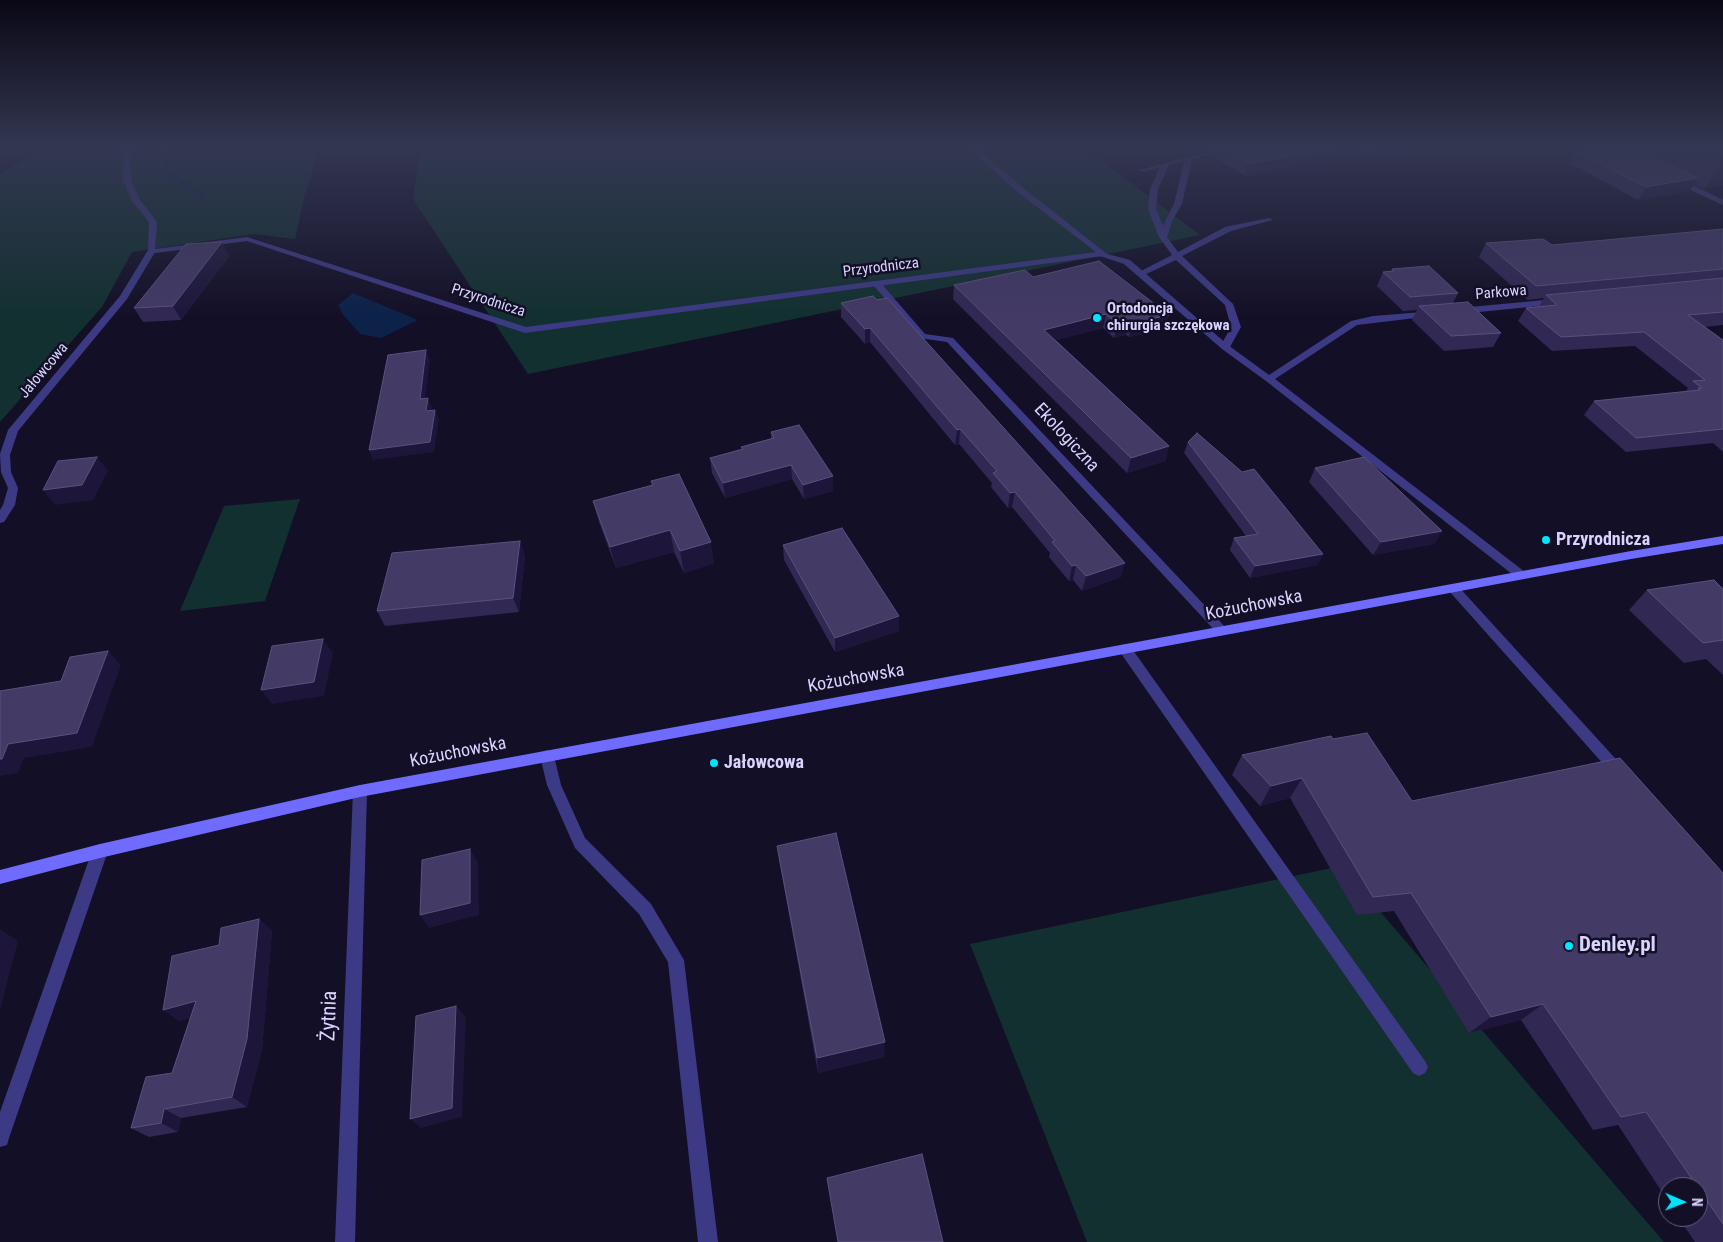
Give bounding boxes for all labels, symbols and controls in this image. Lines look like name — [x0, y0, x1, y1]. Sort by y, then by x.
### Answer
street label: Przyrodnicza — [842, 254, 920, 282]
street label: Przyrodnicza — [449, 281, 527, 321]
street label: Parkowa — [1475, 282, 1527, 304]
place label: Ortodoncja chirurgia szczękowa — [1107, 300, 1230, 335]
marker: Ortodoncja chirurgia szczękowa — [1091, 312, 1103, 324]
street label: Jałowcowa — [16, 340, 72, 402]
street label: Ekologiczna — [1029, 399, 1103, 477]
place label: Przyrodnicza — [1556, 529, 1650, 551]
marker: Przyrodnicza — [1540, 534, 1552, 546]
street label: Kożuchowska — [1204, 586, 1304, 626]
street label: Kożuchowska — [806, 660, 906, 698]
street label: Kożuchowska — [408, 733, 508, 773]
place label: Jałowcowa — [724, 752, 804, 774]
marker: Jałowcowa — [708, 757, 720, 769]
place label: Denley.pl — [1579, 933, 1656, 959]
marker: Denley.pl — [1563, 940, 1575, 952]
street label: Żytnia — [317, 990, 343, 1042]
north arrow — [1658, 1177, 1708, 1227]
text: N — [1689, 1198, 1705, 1207]

